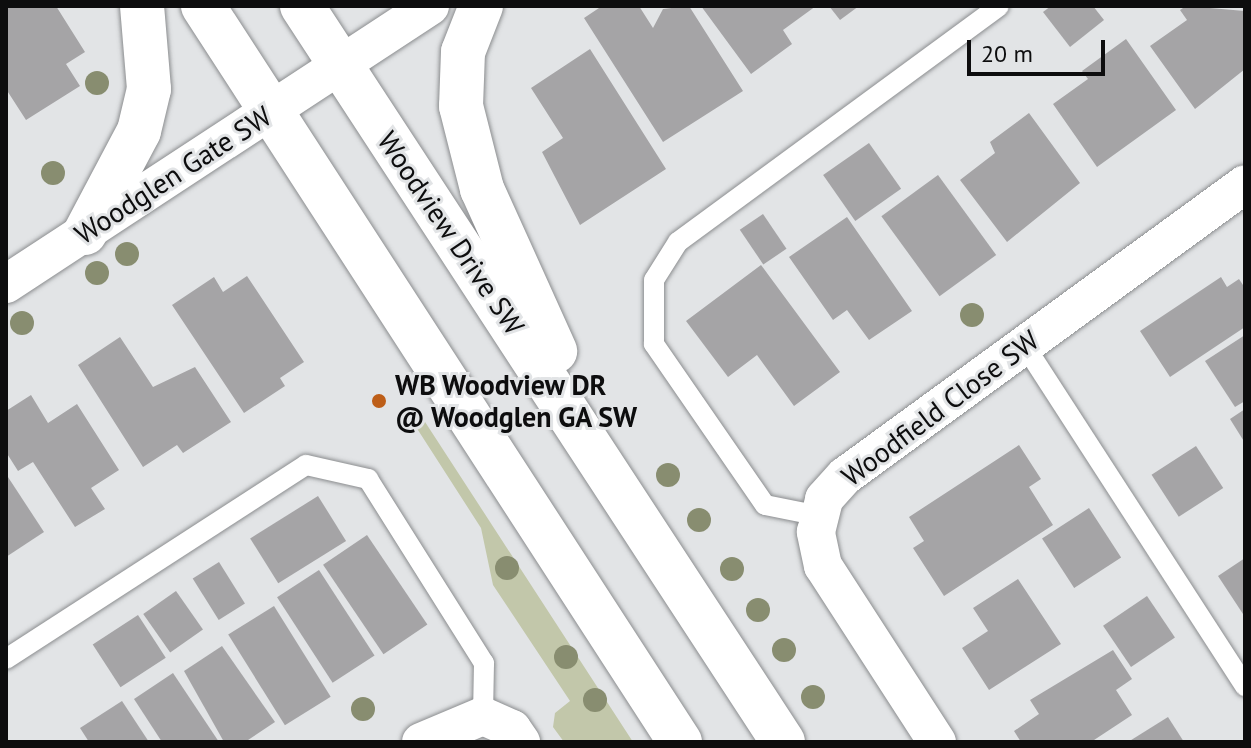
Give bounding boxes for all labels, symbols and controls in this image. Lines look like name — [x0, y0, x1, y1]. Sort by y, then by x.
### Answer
scale bar — [971, 24, 1109, 74]
text: 20 m — [981, 38, 1033, 69]
street label: Woodglen Gate SW — [69, 99, 277, 251]
street label: Woodview Drive SW — [370, 125, 532, 341]
street label: Woodfield Close SW — [835, 323, 1045, 493]
place label: WB Woodview DR @ Woodglen GA SW — [395, 368, 639, 434]
marker: WB Woodview DR @ Woodglen GA SW — [370, 392, 388, 410]

